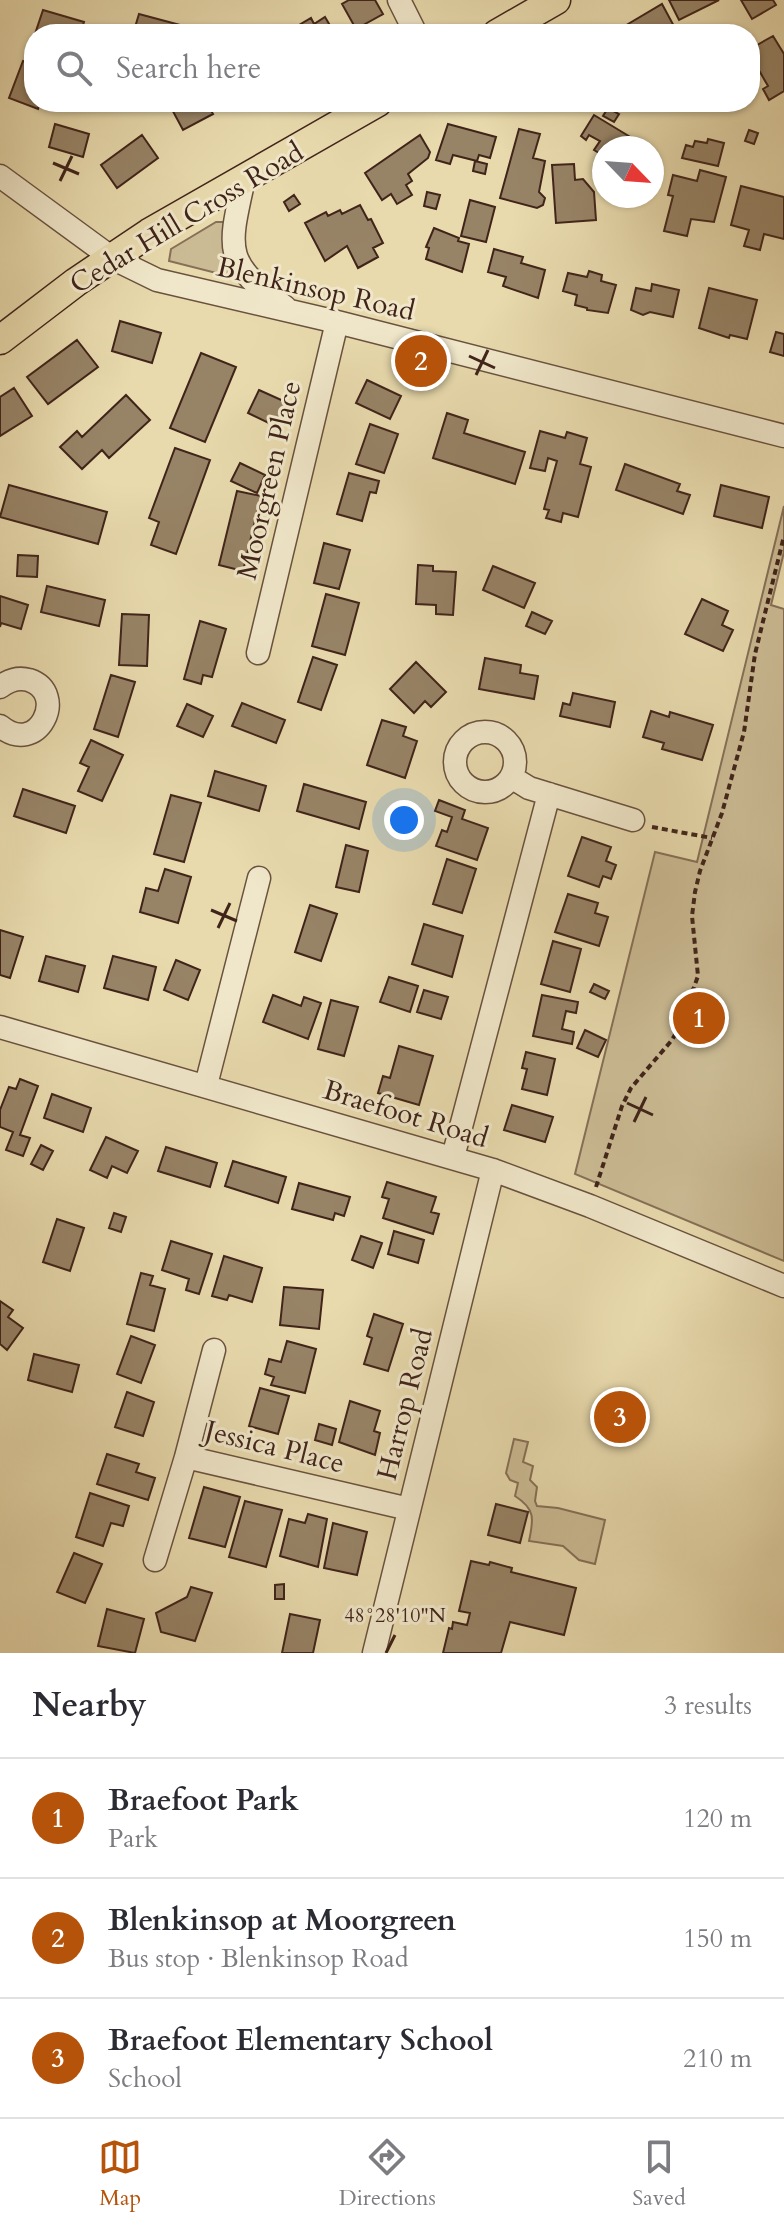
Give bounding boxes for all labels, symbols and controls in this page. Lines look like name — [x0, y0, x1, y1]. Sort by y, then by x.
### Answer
search box — [24, 24, 760, 112]
icon: search — [52, 46, 96, 90]
text: Search here — [116, 48, 261, 89]
street label: Cedar Hill Cross Road — [63, 133, 311, 303]
north arrow — [592, 136, 664, 208]
street label: Blenkinsop Road — [213, 248, 419, 330]
pin: 2 — [395, 331, 447, 391]
street label: Moorgreen Place — [228, 377, 310, 583]
your location — [384, 800, 424, 840]
pin: 1 — [673, 988, 725, 1048]
street label: Braefoot Road — [319, 1071, 493, 1157]
street label: Harrop Road — [368, 1324, 442, 1484]
pin: 3 — [594, 1387, 646, 1447]
street label: Jessica Place — [197, 1410, 348, 1483]
text: 48°28'10"N — [344, 1602, 446, 1629]
text: Nearby — [32, 1682, 147, 1728]
text: 3 results — [664, 1688, 752, 1723]
text: Braefoot Park — [108, 1780, 299, 1821]
text: 1 — [51, 1801, 65, 1836]
text: 120 m — [683, 1801, 752, 1836]
text: Park — [108, 1821, 158, 1856]
text: Blenkinsop at Moorgreen — [108, 1900, 456, 1941]
text: 2 — [51, 1921, 65, 1956]
text: 150 m — [683, 1921, 752, 1956]
text: Bus stop · Blenkinsop Road — [108, 1941, 409, 1976]
text: Braefoot Elementary School — [108, 2020, 493, 2061]
text: 3 — [51, 2041, 65, 2076]
text: 210 m — [683, 2041, 752, 2076]
text: School — [108, 2061, 182, 2096]
tab: Map — [98, 2135, 142, 2213]
tab: Directions — [339, 2135, 436, 2213]
tab: Saved — [632, 2135, 686, 2213]

